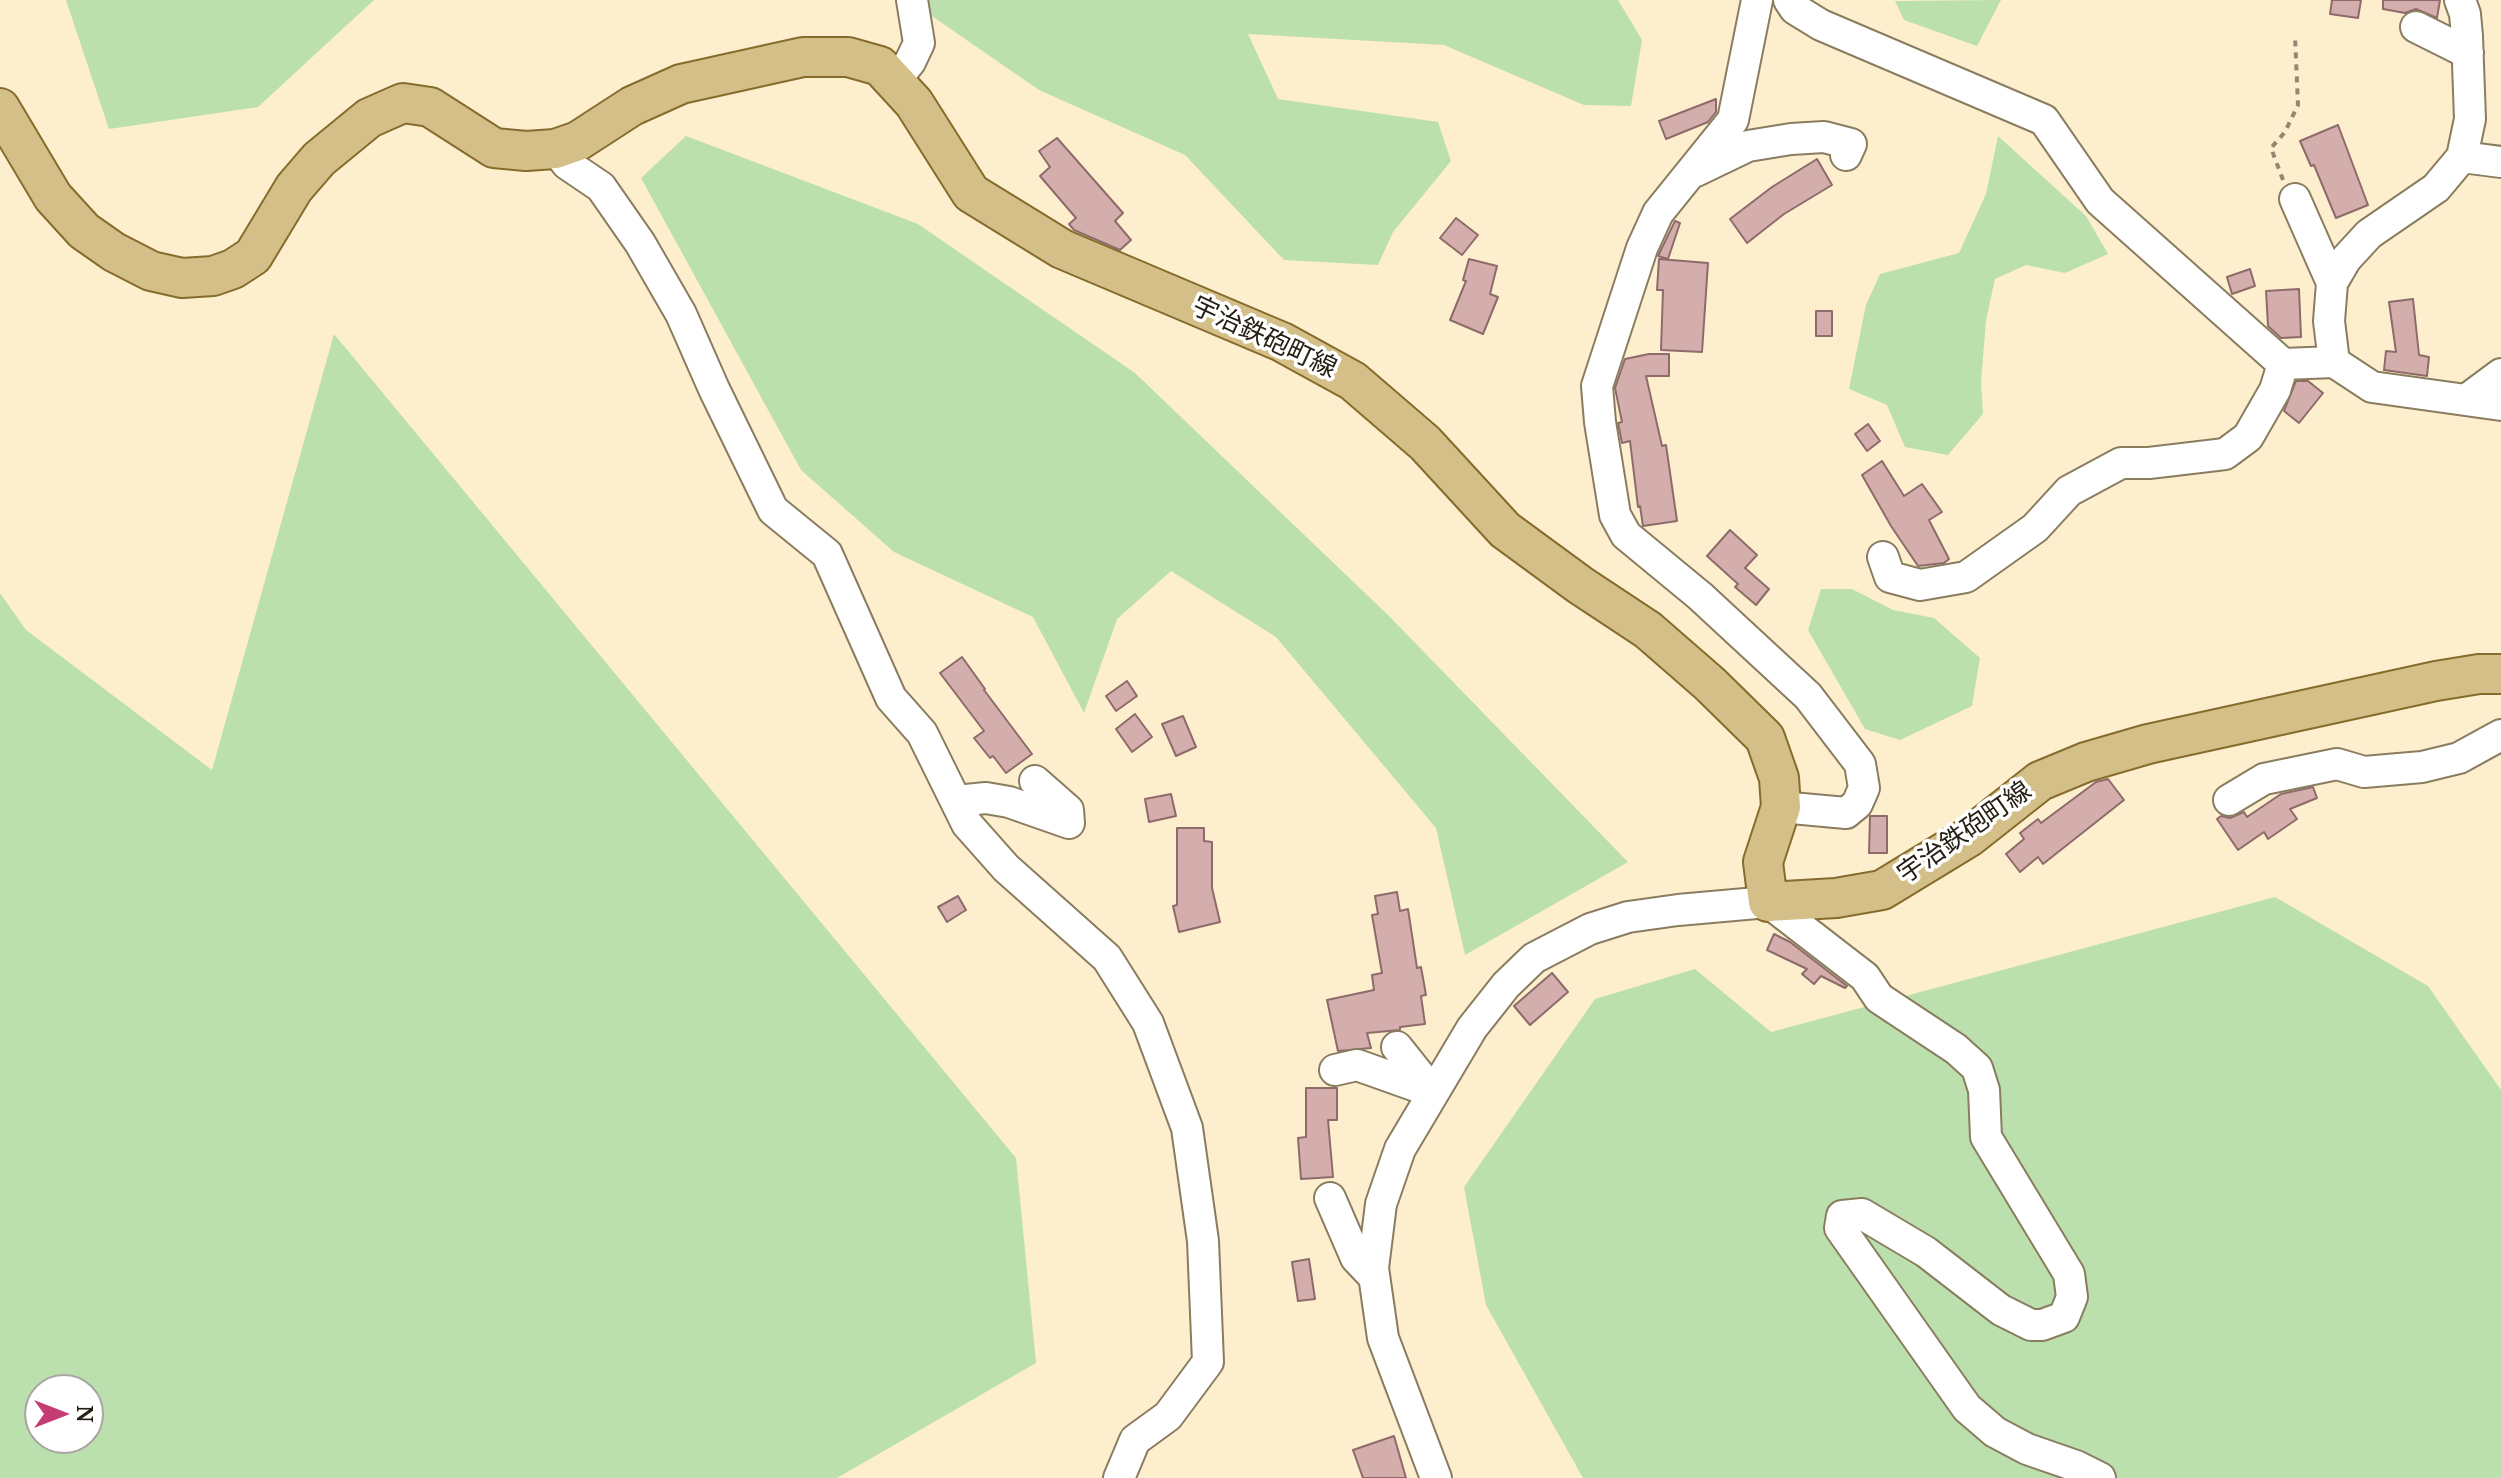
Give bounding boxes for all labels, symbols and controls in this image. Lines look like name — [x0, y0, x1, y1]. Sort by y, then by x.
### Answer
street label: 宇治鉄砲町線 — [1187, 291, 1341, 385]
street label: 宇治鉄砲町線 — [1892, 775, 2038, 891]
north arrow — [24, 1374, 104, 1454]
text: N — [71, 1405, 101, 1423]

